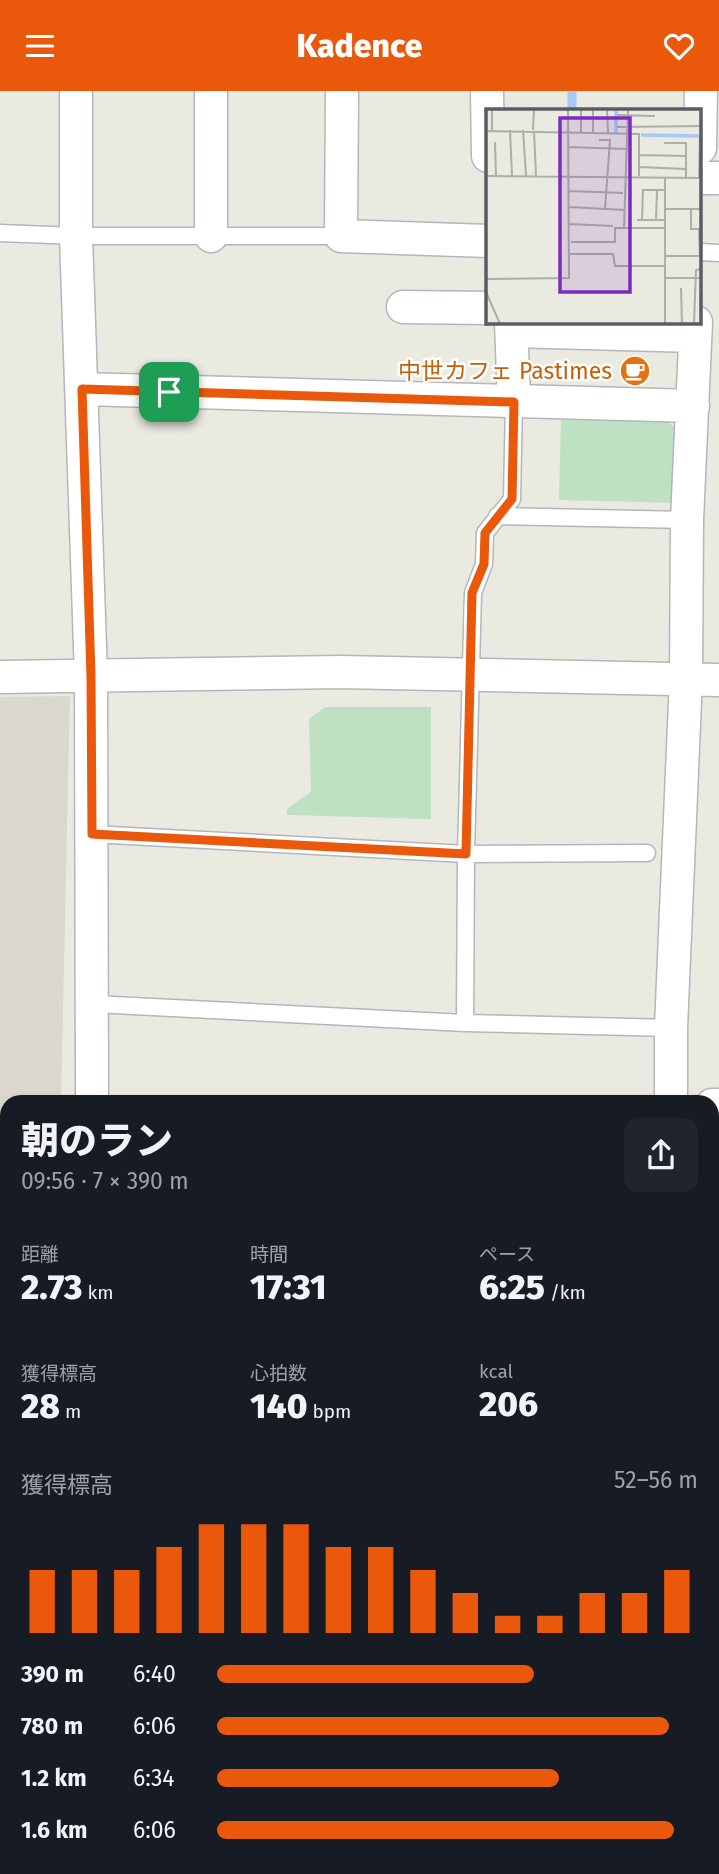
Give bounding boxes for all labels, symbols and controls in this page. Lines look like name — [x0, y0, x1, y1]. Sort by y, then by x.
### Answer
icon: menu — [21, 27, 59, 65]
text: Kadence — [297, 27, 422, 65]
icon: heart — [660, 27, 698, 65]
inset map — [486, 109, 702, 324]
cafe icon: 中世カフェ Pastimes — [618, 354, 652, 388]
place label: 中世カフェ Pastimes — [398, 357, 612, 385]
pin — [139, 362, 199, 422]
icon: arrive — [150, 373, 188, 411]
text: 朝のラン — [21, 1118, 173, 1164]
button: share — [624, 1118, 698, 1192]
text: 09:56 · 7 × 390 m — [21, 1167, 189, 1195]
text: 距離 — [21, 1243, 59, 1266]
text: 時間 — [250, 1243, 288, 1266]
text: ペース — [479, 1243, 535, 1266]
text: 2.73 — [21, 1266, 83, 1308]
text: 17:31 — [250, 1266, 326, 1308]
text: 6:25 — [479, 1266, 545, 1308]
text: km — [83, 1281, 114, 1304]
text: /km — [545, 1281, 586, 1304]
text: kcal — [479, 1360, 513, 1383]
text: 獲得標高 — [21, 1362, 97, 1385]
text: 心拍数 — [250, 1362, 307, 1385]
text: 206 — [479, 1383, 538, 1425]
text: 28 — [21, 1385, 60, 1427]
text: 140 — [250, 1385, 307, 1427]
text: m — [60, 1400, 81, 1423]
text: bpm — [307, 1400, 351, 1423]
text: 52–56 m — [614, 1466, 698, 1494]
text: 獲得標高 — [21, 1471, 113, 1499]
text: 390 m — [21, 1660, 84, 1688]
text: 6:40 — [133, 1660, 176, 1688]
text: 780 m — [21, 1712, 83, 1740]
text: 6:06 — [133, 1712, 176, 1740]
text: 1.2 km — [21, 1764, 87, 1792]
text: 6:34 — [133, 1764, 175, 1792]
text: 1.6 km — [21, 1816, 88, 1844]
text: 6:06 — [133, 1816, 176, 1844]

